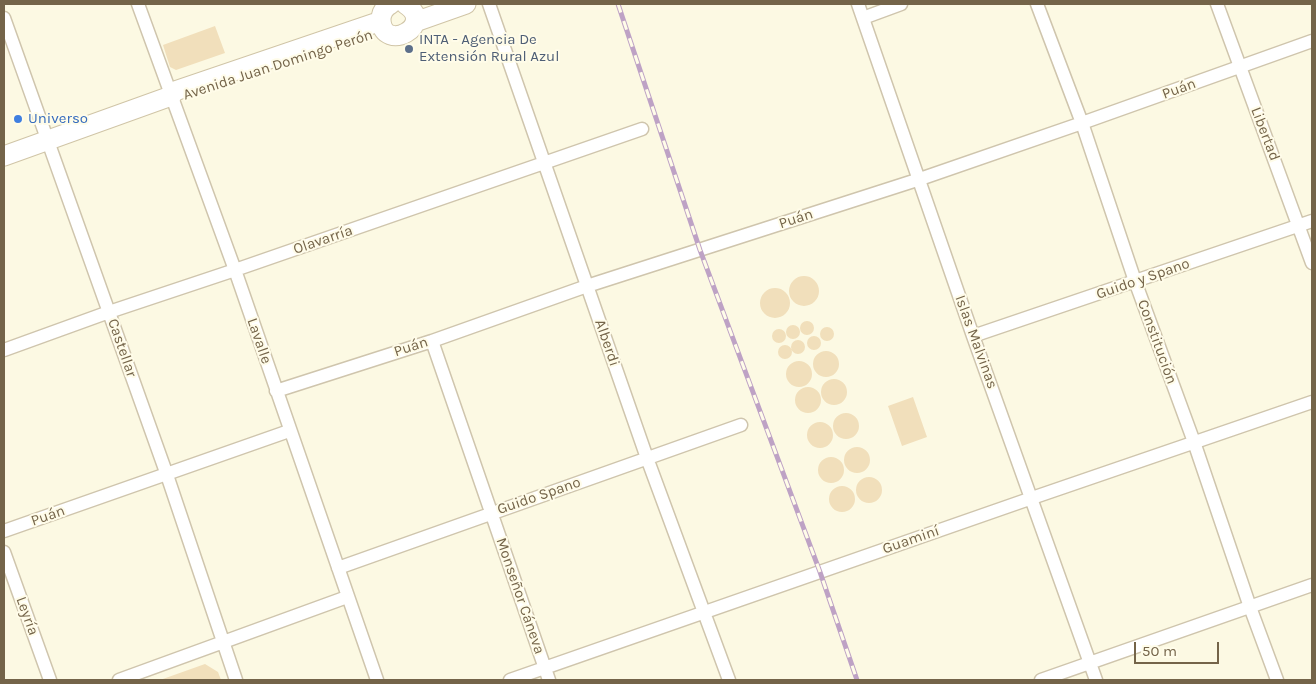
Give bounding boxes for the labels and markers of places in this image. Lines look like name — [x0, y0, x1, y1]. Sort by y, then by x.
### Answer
place label: INTA - Agencia De Extensión Rural Azul — [419, 31, 559, 66]
marker: INTA - Agencia De Extensión Rural Azul — [403, 43, 415, 55]
place label: Universo — [28, 110, 88, 128]
marker: Universo — [12, 113, 24, 125]

